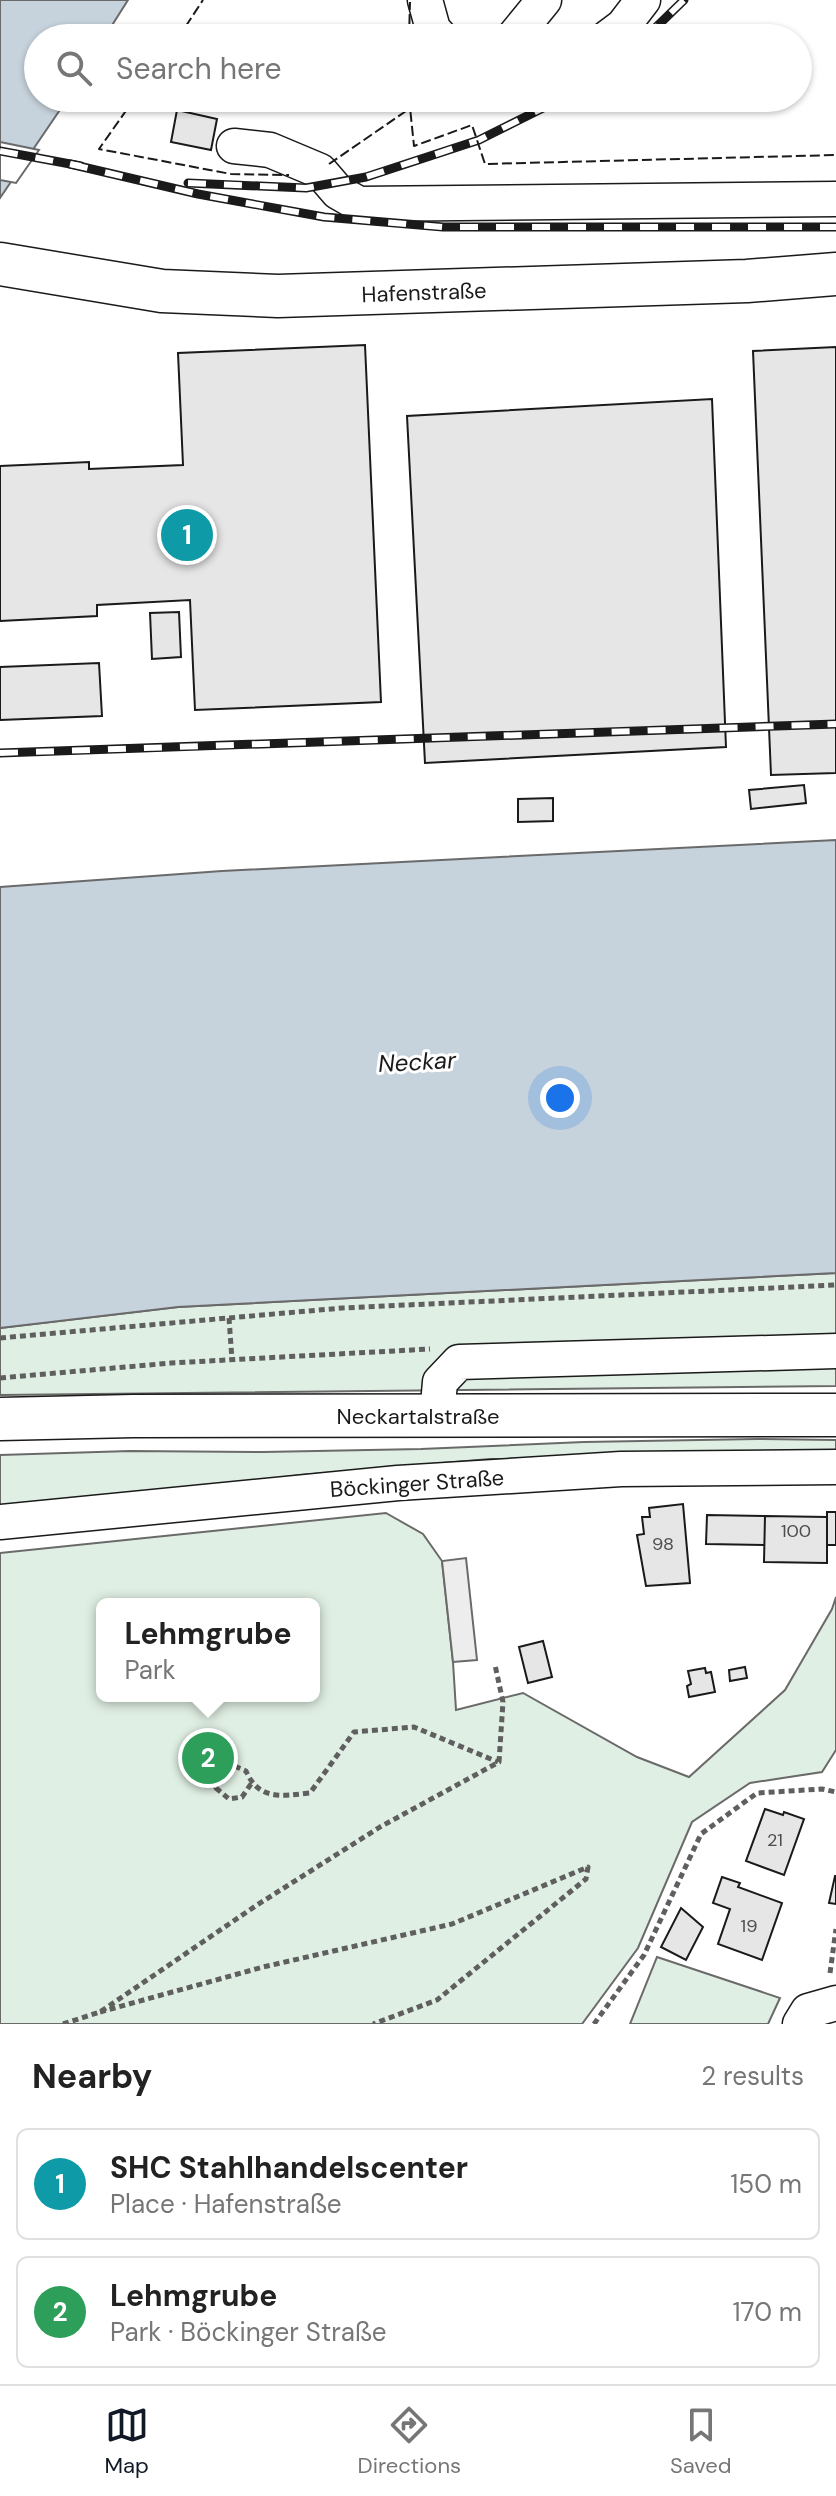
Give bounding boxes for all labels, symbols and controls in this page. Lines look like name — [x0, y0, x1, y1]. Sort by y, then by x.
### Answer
search box — [24, 24, 812, 112]
icon: search — [52, 46, 96, 90]
text: Search here — [116, 49, 282, 88]
street label: Hafenstraße — [361, 276, 487, 309]
pin: 1 — [161, 505, 213, 565]
water label: Neckar — [377, 1044, 458, 1079]
your location — [540, 1078, 580, 1118]
street label: Neckartalstraße — [337, 1402, 499, 1431]
street label: Böckinger Straße — [329, 1463, 505, 1504]
house number: 100 — [781, 1519, 811, 1543]
house number: 98 — [652, 1532, 674, 1556]
popup — [96, 1598, 320, 1702]
text: Lehmgrube — [124, 1614, 292, 1653]
text: Park — [124, 1653, 176, 1687]
pin: 2 — [182, 1728, 234, 1788]
house number: 21 — [767, 1828, 783, 1852]
house number: 19 — [741, 1914, 757, 1938]
text: Nearby — [32, 2054, 152, 2099]
text: 2 results — [701, 2059, 804, 2093]
text: SHC Stahlhandelscenter — [110, 2148, 468, 2187]
text: 1 — [55, 2167, 65, 2201]
text: 150 m — [730, 2167, 802, 2201]
text: Place · Hafenstraße — [110, 2187, 342, 2221]
text: Lehmgrube — [110, 2276, 277, 2315]
text: 2 — [52, 2295, 68, 2329]
text: 170 m — [733, 2295, 802, 2329]
text: Park · Böckinger Straße — [110, 2315, 386, 2349]
tab: Map — [104, 2403, 149, 2480]
tab: Directions — [358, 2403, 461, 2480]
tab: Saved — [670, 2403, 732, 2480]

